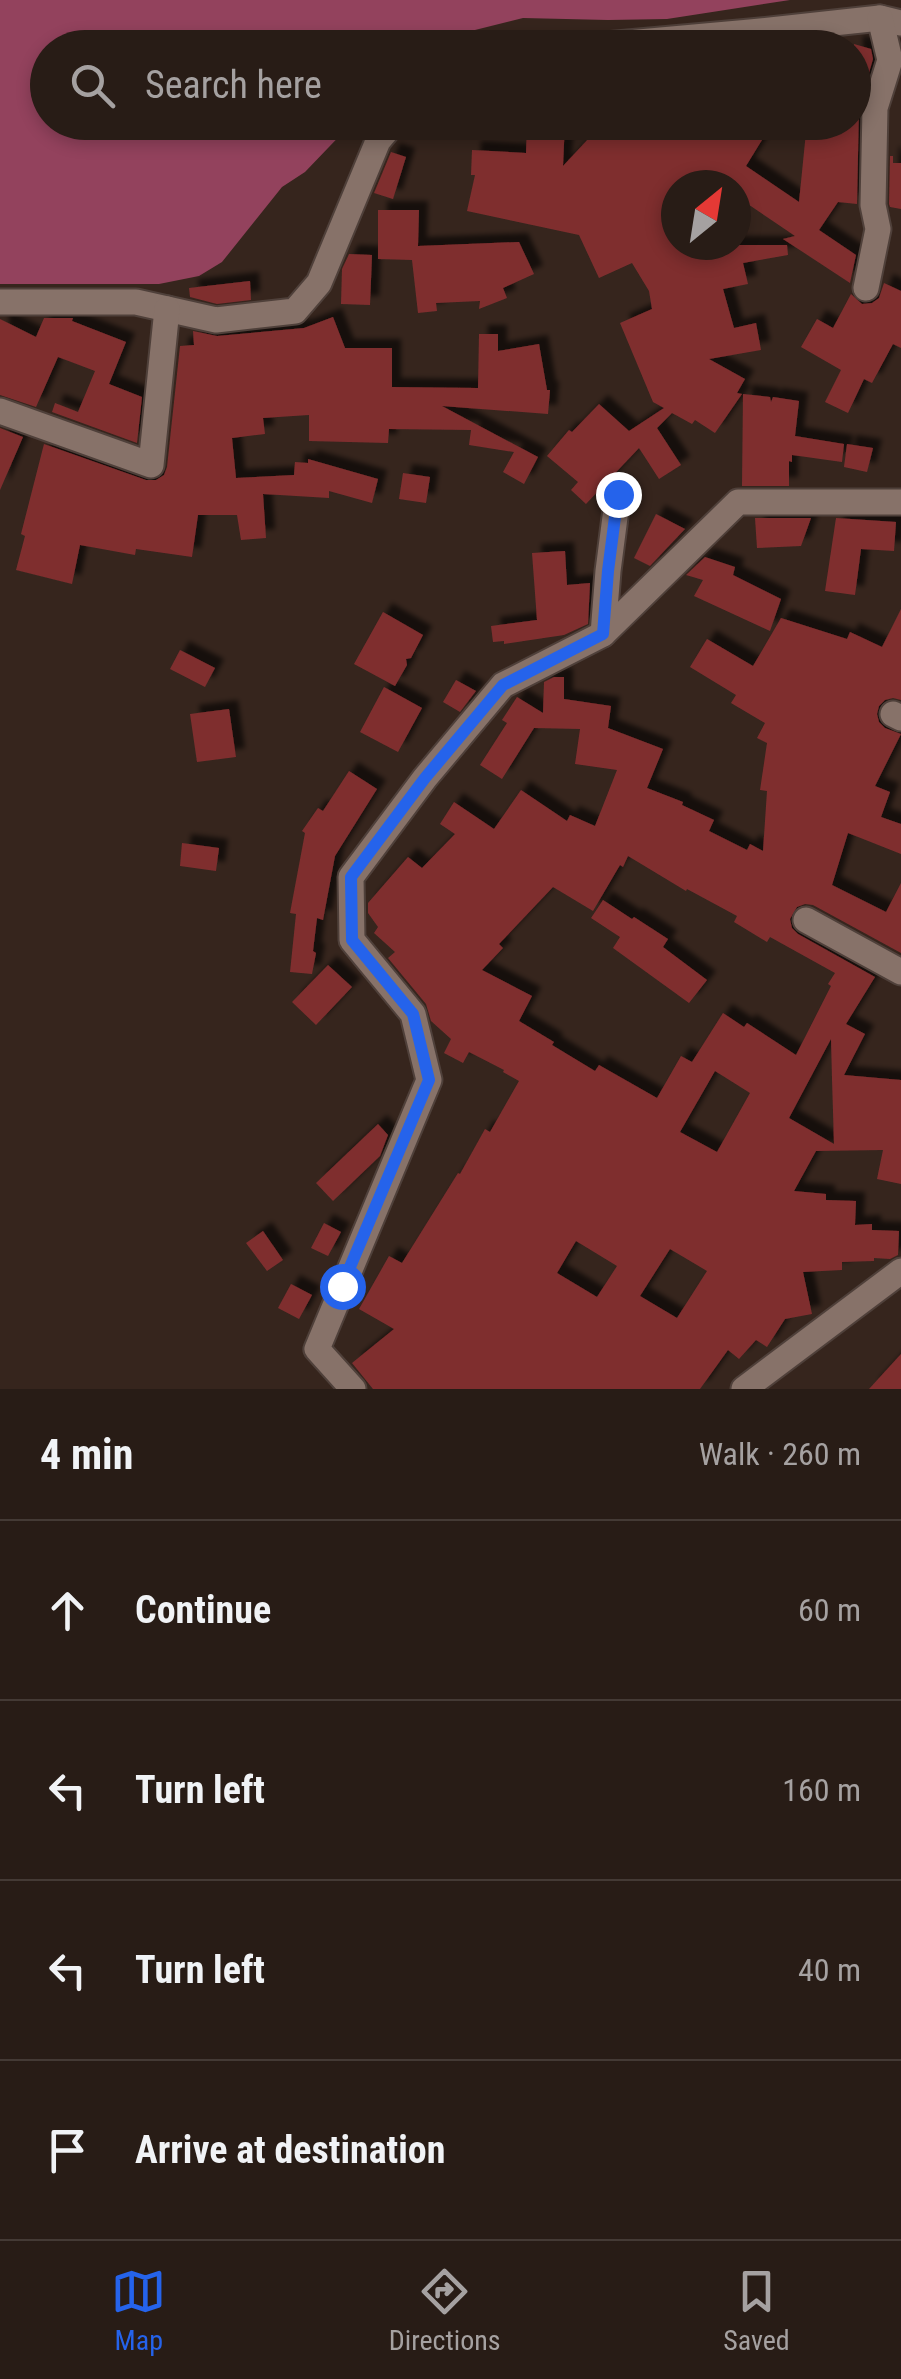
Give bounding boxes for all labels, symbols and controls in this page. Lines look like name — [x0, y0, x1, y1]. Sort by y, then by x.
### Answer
search box — [30, 30, 871, 140]
icon: search — [65, 58, 120, 113]
text: Search here — [145, 63, 322, 107]
north arrow — [661, 170, 751, 260]
route end — [596, 472, 642, 518]
route start — [320, 1264, 366, 1310]
text: 4 min — [40, 1430, 133, 1479]
text: Walk · 260 m — [699, 1435, 861, 1473]
icon: ahead — [40, 1583, 95, 1638]
text: Continue — [135, 1588, 271, 1632]
text: 60 m — [798, 1591, 861, 1629]
icon: left — [40, 1763, 95, 1818]
text: Turn left — [135, 1768, 265, 1812]
text: 160 m — [782, 1771, 861, 1809]
icon: left — [40, 1943, 95, 1998]
text: Turn left — [135, 1948, 265, 1992]
text: 40 m — [798, 1951, 861, 1989]
icon: arrive — [40, 2123, 95, 2178]
text: Arrive at destination — [135, 2128, 445, 2172]
tab: Map — [111, 2264, 166, 2357]
tab: Directions — [389, 2264, 501, 2357]
tab: Saved — [723, 2264, 790, 2357]

